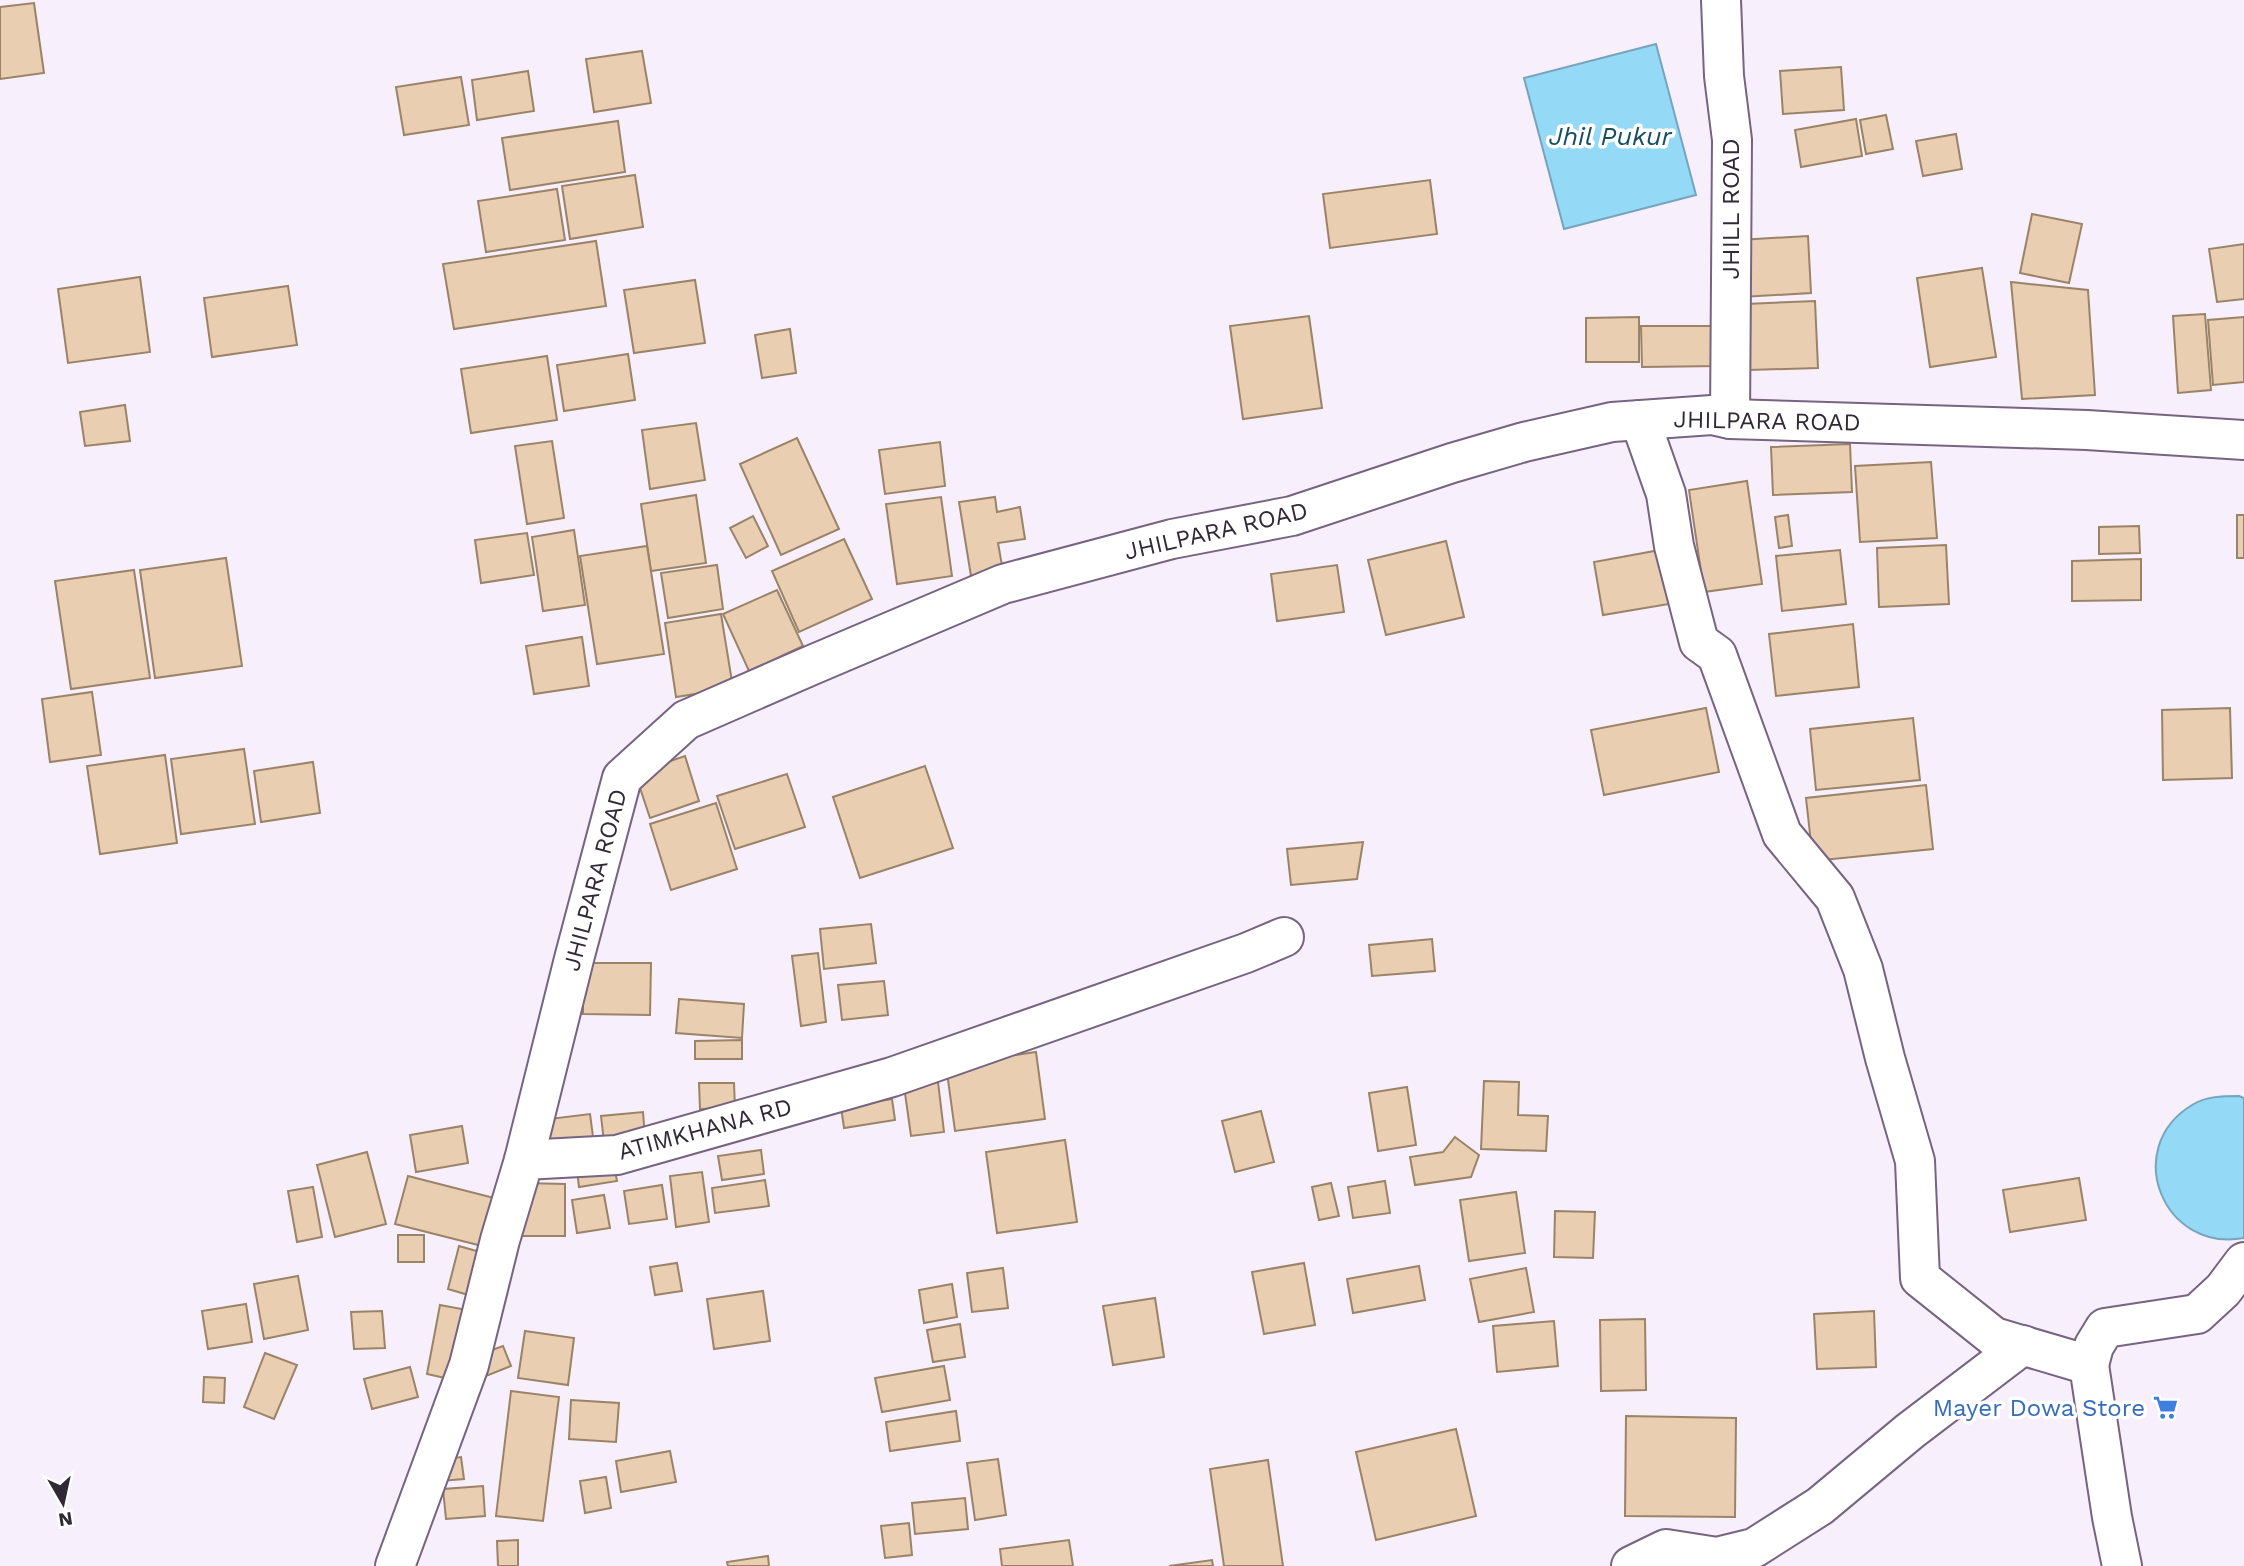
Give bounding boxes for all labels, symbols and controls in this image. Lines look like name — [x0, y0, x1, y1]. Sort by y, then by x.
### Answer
water label: Jhil Pukur — [1548, 121, 1673, 151]
street label: JHILL ROAD — [1717, 139, 1745, 279]
street label: JHILPARA ROAD — [1673, 405, 1861, 437]
street label: JHILPARA ROAD — [1122, 496, 1310, 566]
street label: JHILPARA ROAD — [557, 786, 633, 974]
street label: ATIMKHANA RD — [615, 1092, 795, 1166]
place label: Mayer Dowa Store — [1933, 1394, 2145, 1422]
supermarket icon: Mayer Dowa Store — [2151, 1394, 2179, 1422]
north arrow — [28, 1468, 98, 1538]
text: N — [57, 1507, 74, 1532]

